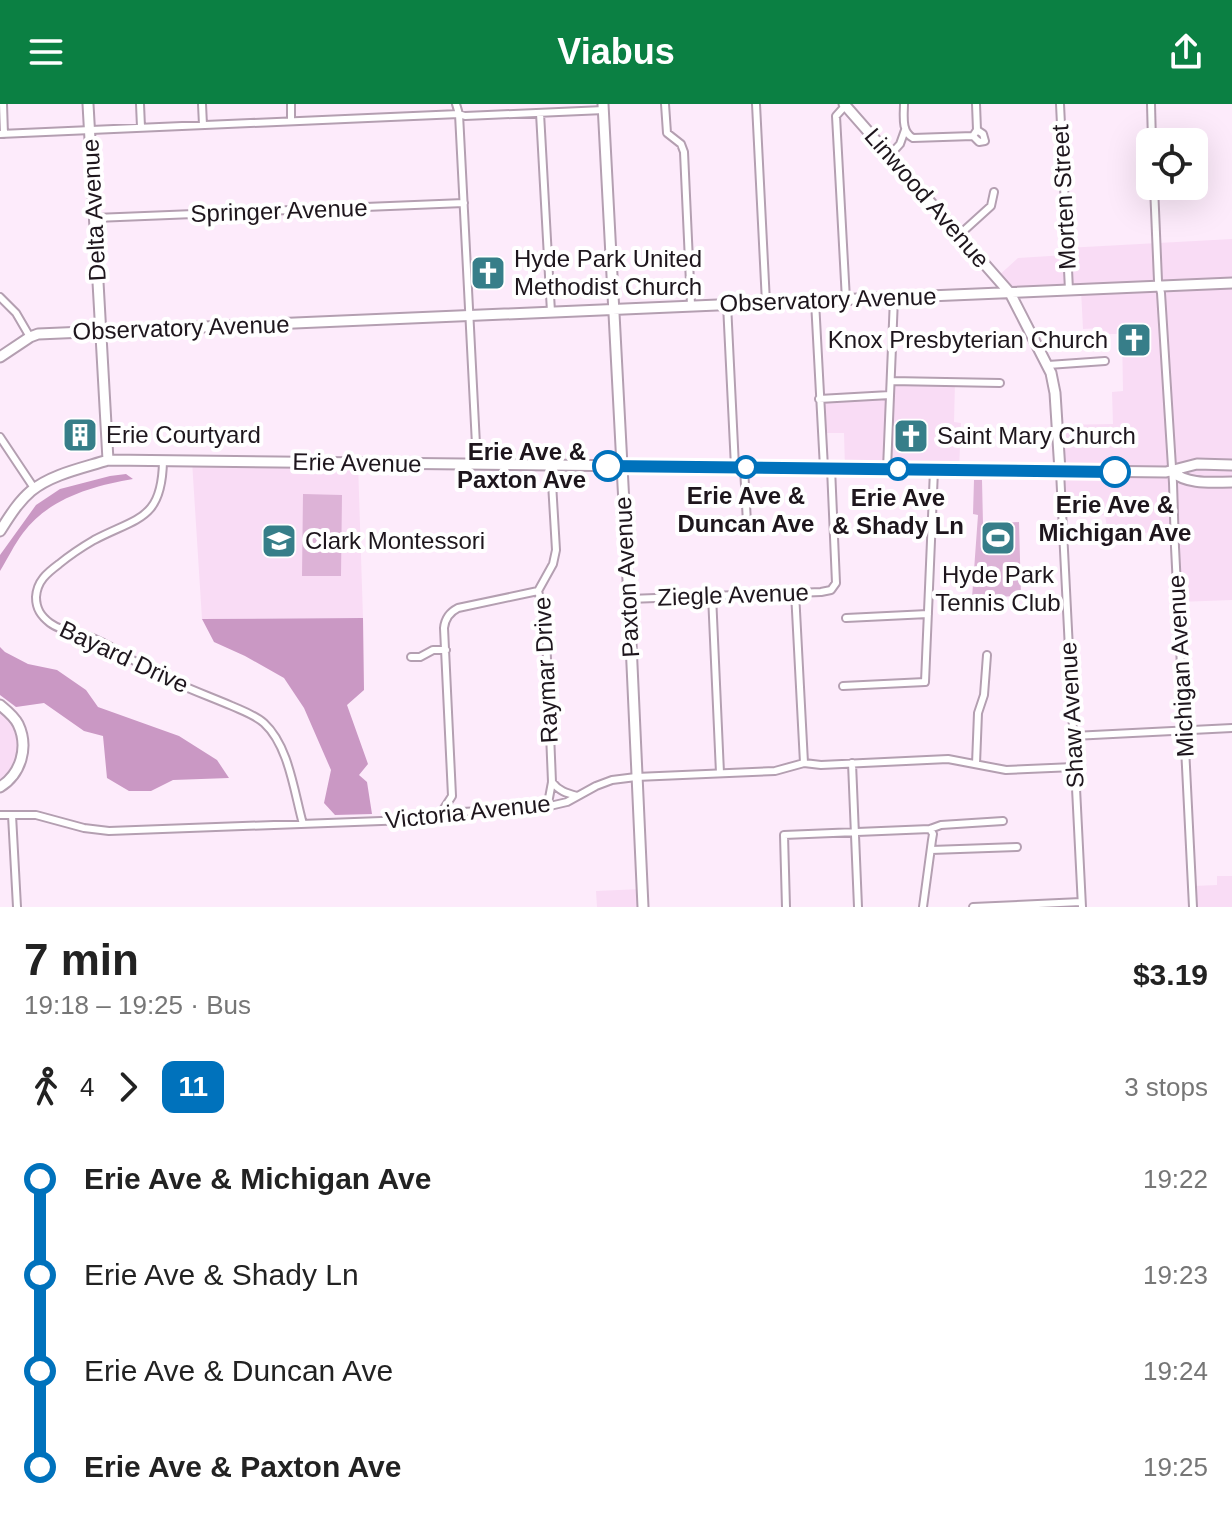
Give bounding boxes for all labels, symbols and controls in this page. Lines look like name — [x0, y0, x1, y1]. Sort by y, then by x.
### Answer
icon: menu — [24, 30, 68, 74]
icon: share — [1164, 30, 1208, 74]
text: Viabus — [557, 31, 675, 72]
street label: Linwood Avenue — [860, 123, 995, 273]
street label: Morten Street — [1046, 123, 1081, 270]
map controls — [1136, 128, 1208, 200]
button: locate — [1136, 128, 1208, 200]
street label: Delta Avenue — [76, 138, 111, 282]
street label: Springer Avenue — [190, 194, 368, 227]
place label: Hyde Park United Methodist Church — [514, 245, 702, 300]
church icon: Hyde Park United Methodist Church — [469, 254, 507, 292]
street label: Observatory Avenue — [719, 282, 937, 317]
street label: Observatory Avenue — [72, 310, 290, 345]
church icon: Knox Presbyterian Church — [1115, 321, 1153, 359]
place label: Knox Presbyterian Church — [828, 326, 1108, 353]
building icon: Erie Courtyard — [61, 416, 99, 454]
church icon: Saint Mary Church — [892, 417, 930, 455]
place label: Erie Courtyard — [106, 421, 261, 448]
place label: Saint Mary Church — [937, 422, 1136, 449]
place label: Erie Ave & Paxton Ave — [457, 438, 586, 493]
street label: Erie Avenue — [292, 448, 422, 477]
marker: Erie Ave & Paxton Ave — [593, 451, 623, 481]
marker: Erie Ave & Duncan Ave — [735, 456, 757, 478]
marker: Erie Ave & Michigan Ave — [1100, 457, 1130, 487]
marker: Erie Ave & Shady Ln — [887, 458, 909, 480]
place label: Erie Ave & Duncan Ave — [678, 482, 814, 537]
place label: Erie Ave & Shady Ln — [832, 484, 964, 539]
place label: Erie Ave & Michigan Ave — [1039, 491, 1191, 546]
street label: Paxton Avenue — [609, 496, 644, 658]
sports icon: Hyde Park Tennis Club — [979, 519, 1017, 557]
school or university icon: Clark Montessori — [260, 522, 298, 560]
place label: Clark Montessori — [305, 527, 485, 554]
place label: Hyde Park Tennis Club — [935, 561, 1061, 616]
street label: Michigan Avenue — [1162, 574, 1199, 758]
street label: Ziegle Avenue — [657, 578, 809, 611]
street label: Raymar Drive — [528, 596, 563, 744]
street label: Bayard Drive — [56, 615, 193, 698]
street label: Shaw Avenue — [1054, 641, 1089, 789]
street label: Victoria Avenue — [384, 789, 552, 834]
text: 7 min — [24, 935, 139, 984]
text: $3.19 — [1133, 958, 1208, 991]
text: 19:18 – 19:25 · Bus — [24, 990, 251, 1020]
icon: walk — [24, 1065, 68, 1109]
icon: forward — [106, 1065, 150, 1109]
text: 11 — [178, 1071, 208, 1102]
text: 4 — [80, 1072, 94, 1102]
text: 3 stops — [1124, 1072, 1208, 1102]
text: Erie Ave & Michigan Ave — [84, 1162, 431, 1195]
text: 19:22 — [1143, 1164, 1208, 1194]
text: Erie Ave & Shady Ln — [84, 1258, 359, 1291]
text: 19:23 — [1143, 1260, 1208, 1290]
text: Erie Ave & Duncan Ave — [84, 1354, 393, 1387]
text: 19:24 — [1143, 1356, 1208, 1386]
text: Erie Ave & Paxton Ave — [84, 1450, 401, 1483]
text: 19:25 — [1143, 1452, 1208, 1482]

